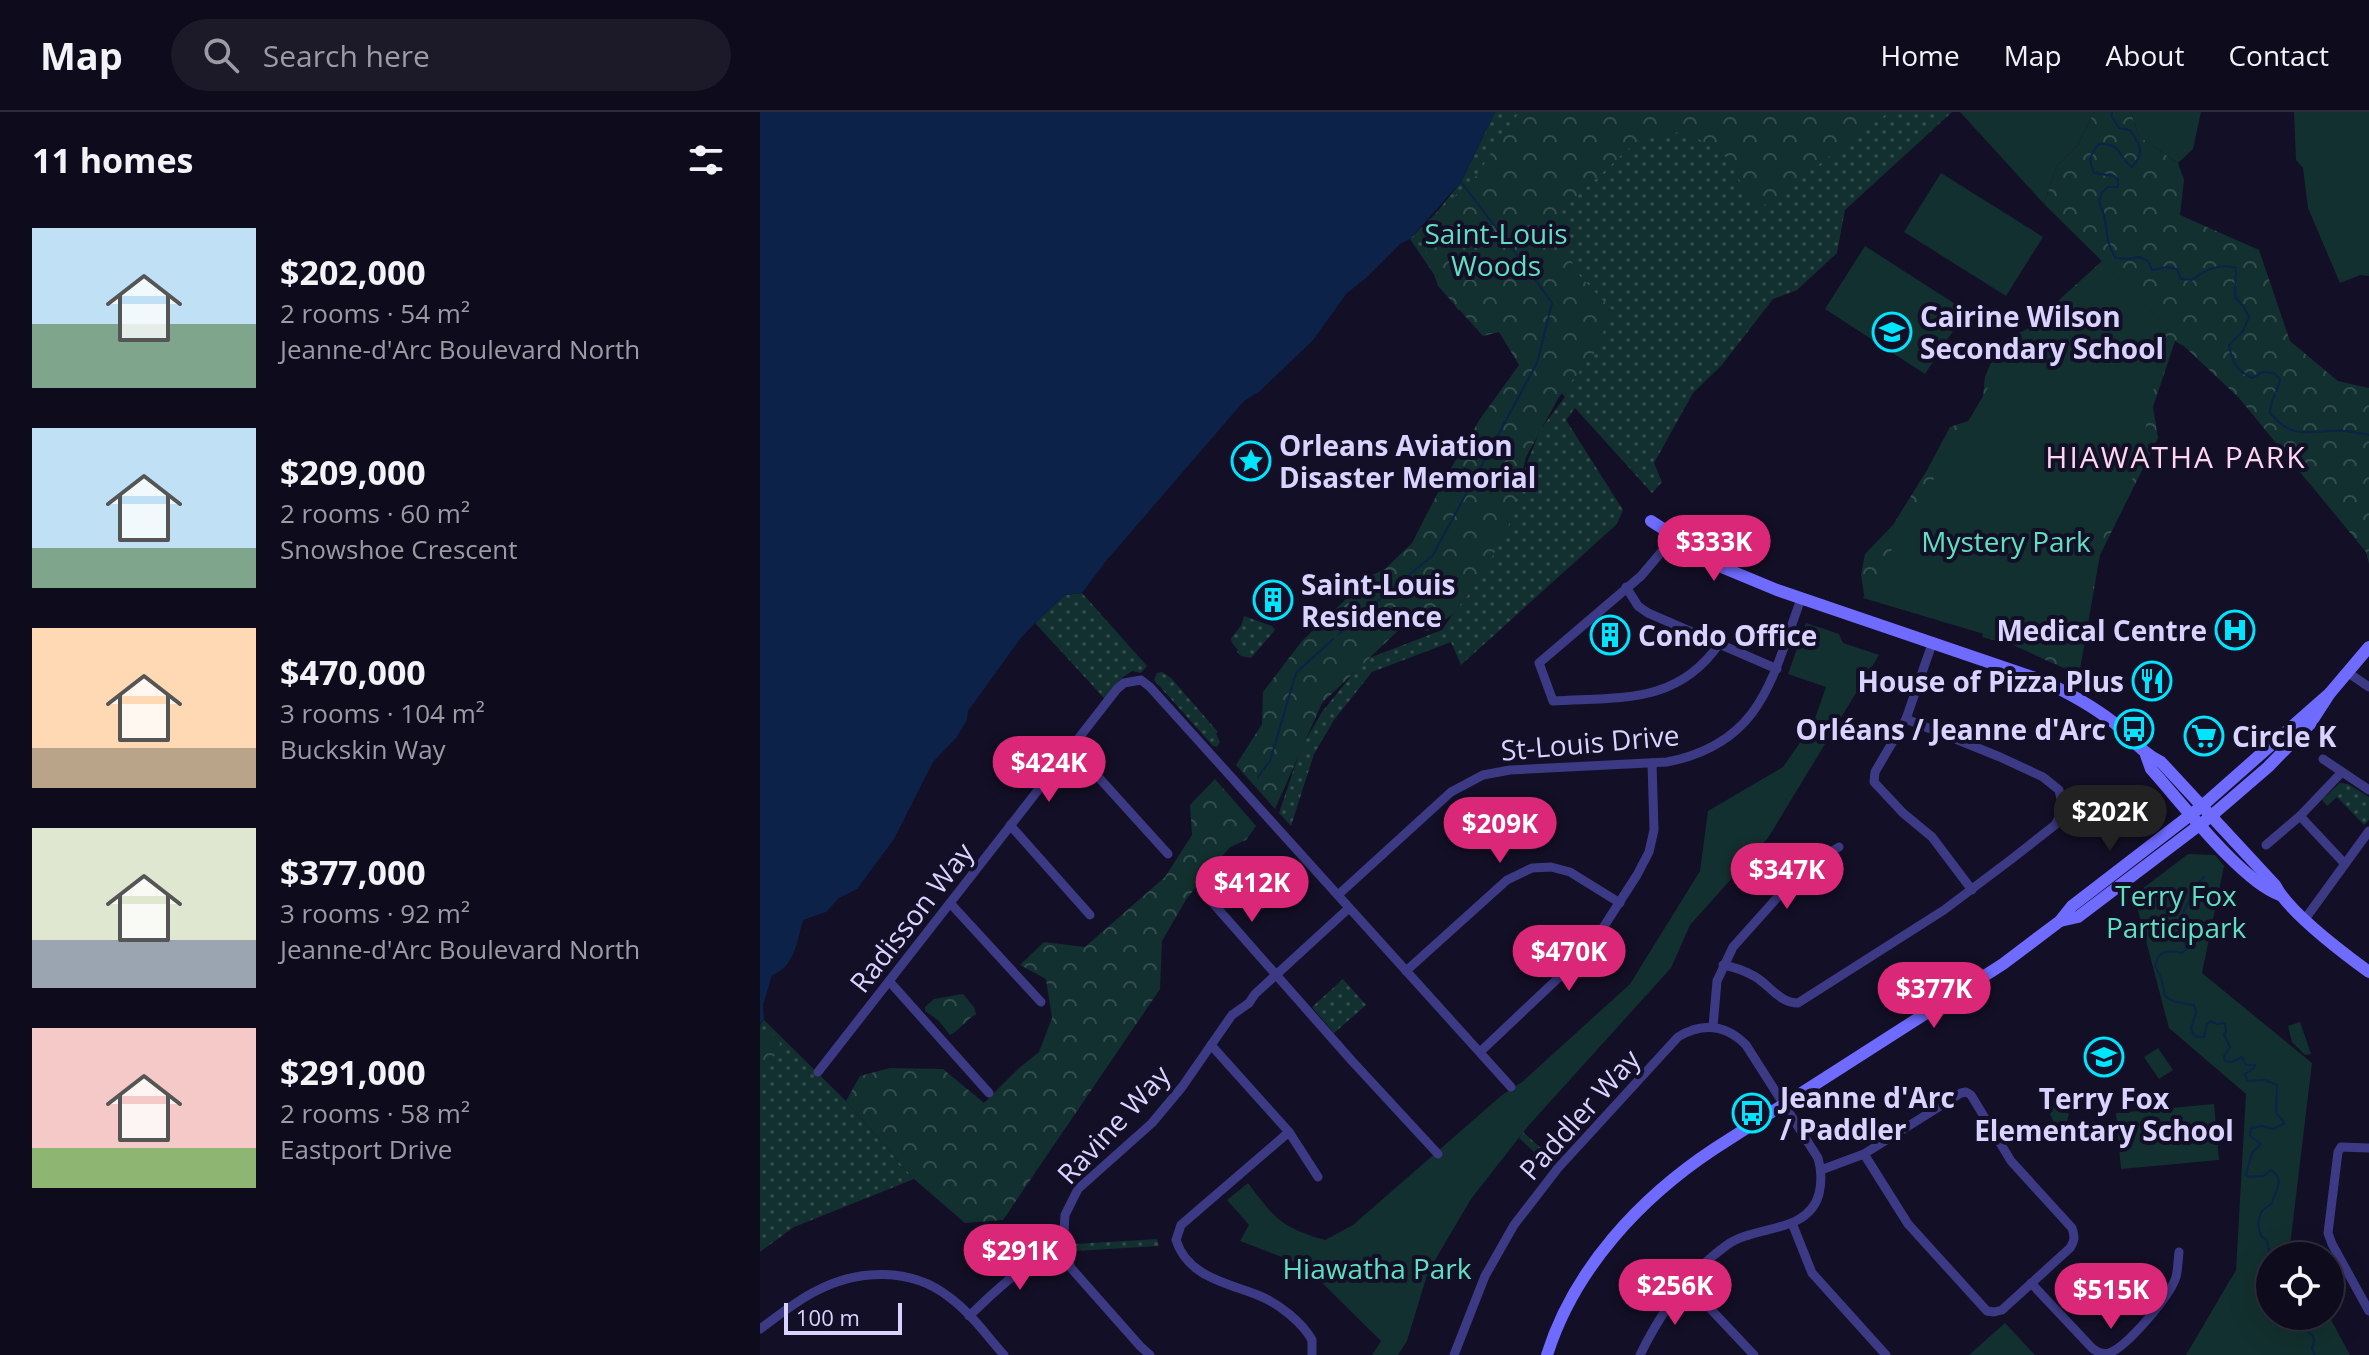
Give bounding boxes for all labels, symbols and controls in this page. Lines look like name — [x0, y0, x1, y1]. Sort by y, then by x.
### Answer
search box — [171, 19, 731, 91]
text: Map — [40, 29, 123, 81]
icon: search — [199, 33, 243, 77]
text: Search here — [263, 35, 430, 76]
text: Home — [1881, 36, 1960, 74]
text: Map — [2004, 36, 2062, 74]
text: About — [2106, 36, 2184, 74]
text: Contact — [2228, 36, 2329, 74]
text: 11 homes — [32, 137, 193, 183]
icon: filters — [684, 138, 728, 182]
park label: Saint-Louis Woods — [1424, 214, 1568, 284]
text: $202,000 — [280, 249, 426, 295]
icon: home — [96, 260, 192, 356]
text: 2 rooms · 54 m² — [280, 295, 470, 331]
place label: Cairine Wilson Secondary School — [1920, 297, 2164, 367]
school or university icon: Cairine Wilson Secondary School — [1871, 311, 1913, 353]
text: Jeanne-d'Arc Boulevard North — [280, 331, 640, 367]
place label: Orleans Aviation Disaster Memorial — [1279, 426, 1536, 496]
district label: HIAWATHA PARK — [2045, 436, 2307, 477]
place icon: Orleans Aviation Disaster Memorial — [1230, 440, 1272, 482]
text: $209,000 — [280, 449, 426, 495]
icon: home — [96, 460, 192, 556]
text: 2 rooms · 60 m² — [280, 495, 470, 531]
pin: $333K — [1658, 515, 1770, 583]
park label: Mystery Park — [1921, 522, 2091, 560]
text: $333K — [1676, 523, 1752, 559]
text: Snowshoe Crescent — [280, 531, 518, 567]
place label: Saint-Louis Residence — [1301, 565, 1455, 635]
building icon: Saint-Louis Residence — [1252, 579, 1294, 621]
hospital icon: Medical Centre — [2214, 609, 2256, 651]
place label: Medical Centre — [1996, 611, 2207, 649]
building icon: Condo Office — [1589, 614, 1631, 656]
place label: Condo Office — [1638, 616, 1817, 654]
text: $470,000 — [280, 649, 426, 695]
icon: home — [96, 660, 192, 756]
restaurant icon: House of Pizza Plus — [2131, 660, 2173, 702]
place label: House of Pizza Plus — [1858, 662, 2124, 700]
text: 3 rooms · 104 m² — [280, 695, 485, 731]
bus stop icon: Orléans / Jeanne d'Arc — [2113, 708, 2155, 750]
place label: Orléans / Jeanne d'Arc — [1796, 710, 2106, 748]
street label: St-Louis Drive — [1499, 715, 1681, 769]
supermarket icon: Circle K — [2183, 715, 2225, 757]
place label: Circle K — [2232, 717, 2337, 755]
text: Buckskin Way — [280, 731, 446, 767]
pin: $424K — [993, 736, 1105, 804]
text: $424K — [1011, 744, 1087, 780]
pin: $202K — [2054, 785, 2166, 853]
text: $202K — [2072, 793, 2148, 829]
pin: $209K — [1444, 797, 1556, 865]
text: $209K — [1462, 805, 1538, 841]
street label: Radisson Way — [840, 833, 982, 1000]
pin: $347K — [1731, 843, 1843, 911]
text: $377,000 — [280, 849, 426, 895]
text: $347K — [1749, 851, 1825, 887]
pin: $412K — [1196, 856, 1308, 924]
icon: home — [96, 860, 192, 956]
text: $412K — [1214, 864, 1290, 900]
park label: Terry Fox Participark — [2106, 876, 2246, 946]
text: 3 rooms · 92 m² — [280, 895, 470, 931]
pin: $470K — [1513, 925, 1625, 993]
text: Jeanne-d'Arc Boulevard North — [280, 931, 640, 967]
text: $470K — [1531, 933, 1607, 969]
pin: $377K — [1878, 962, 1990, 1030]
text: $377K — [1896, 970, 1972, 1006]
school or university icon: Terry Fox Elementary School — [2083, 1036, 2125, 1078]
street label: Paddler Way — [1510, 1040, 1649, 1188]
text: $291,000 — [280, 1049, 426, 1095]
street label: Ravine Way — [1048, 1056, 1179, 1192]
icon: home — [96, 1060, 192, 1156]
place label: Jeanne d'Arc / Paddler — [1777, 1078, 1955, 1148]
place label: Terry Fox Elementary School — [1974, 1079, 2234, 1149]
bus stop icon: Jeanne d'Arc / Paddler — [1731, 1092, 1773, 1134]
text: 2 rooms · 58 m² — [280, 1095, 470, 1131]
text: Eastport Drive — [280, 1131, 452, 1167]
pin: $291K — [964, 1224, 1076, 1292]
text: $291K — [982, 1232, 1058, 1268]
map controls — [2256, 1242, 2344, 1330]
button: locate — [2256, 1242, 2344, 1330]
park label: Hiawatha Park — [1282, 1249, 1472, 1287]
pin: $256K — [1619, 1259, 1731, 1327]
pin: $515K — [2055, 1263, 2167, 1331]
text: $256K — [1637, 1267, 1713, 1303]
text: $515K — [2073, 1271, 2149, 1307]
scale bar — [784, 1299, 902, 1335]
text: 100 m — [796, 1302, 860, 1332]

